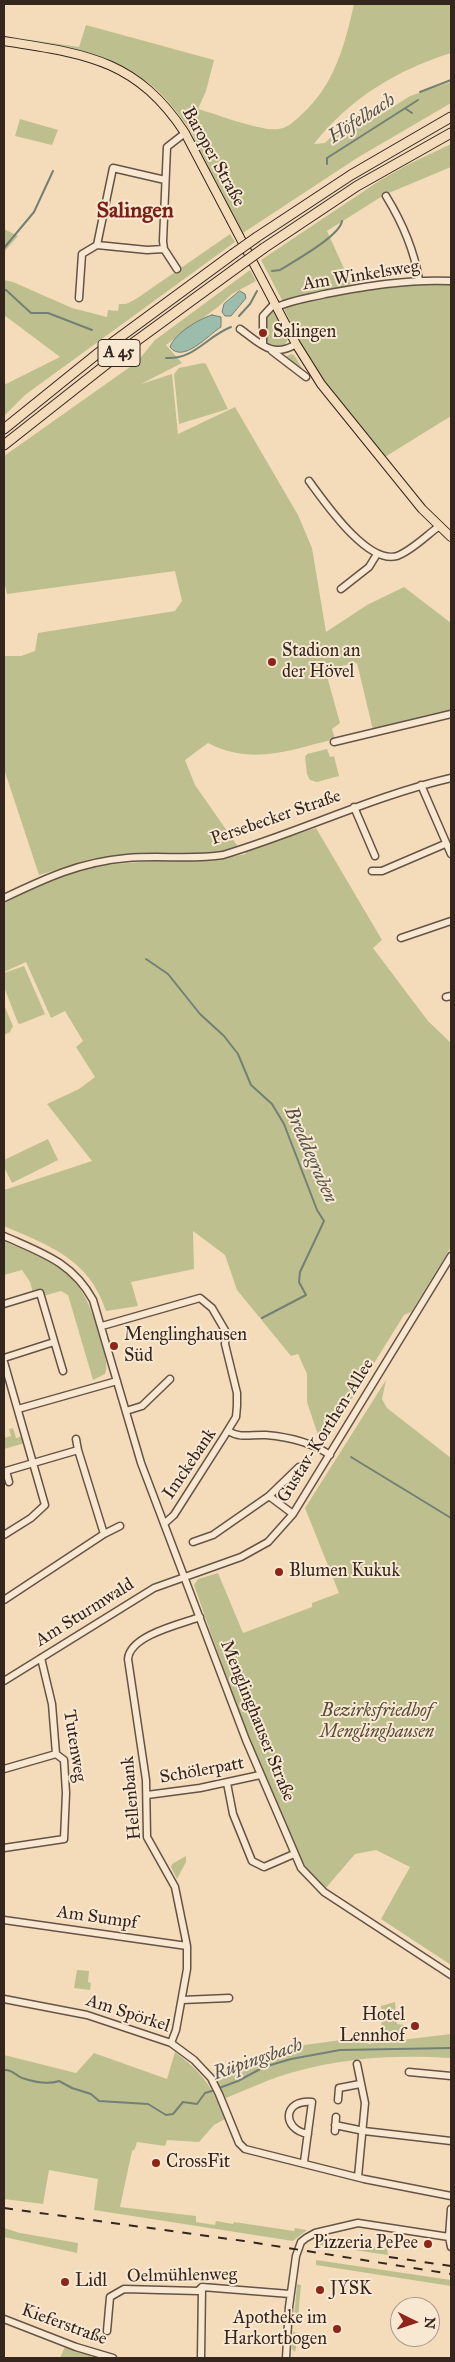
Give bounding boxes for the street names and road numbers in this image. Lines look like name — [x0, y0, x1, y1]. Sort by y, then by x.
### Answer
street label: Baroper Straße — [177, 103, 249, 211]
street label: Am Winkelsweg — [301, 256, 421, 296]
road number: A 45 — [98, 339, 140, 366]
street label: Persebecker Straße — [208, 786, 344, 850]
street label: Gustav-Korthen-Allee — [273, 1355, 379, 1507]
street label: Imckebank — [159, 1425, 221, 1503]
street label: Am Sturmwald — [32, 1574, 138, 1652]
street label: Menglinghauser Straße — [215, 1637, 299, 1805]
street label: Tutenweg — [58, 1708, 90, 1784]
street label: Schölerpatt — [158, 1753, 246, 1789]
street label: Hellenbank — [118, 1755, 146, 1841]
street label: Am Sumpf — [55, 1902, 139, 1934]
street label: Am Spörkel — [83, 1990, 173, 2038]
street label: Oelmühlenweg — [127, 2264, 237, 2288]
street label: Kieferstraße — [18, 2300, 110, 2350]

